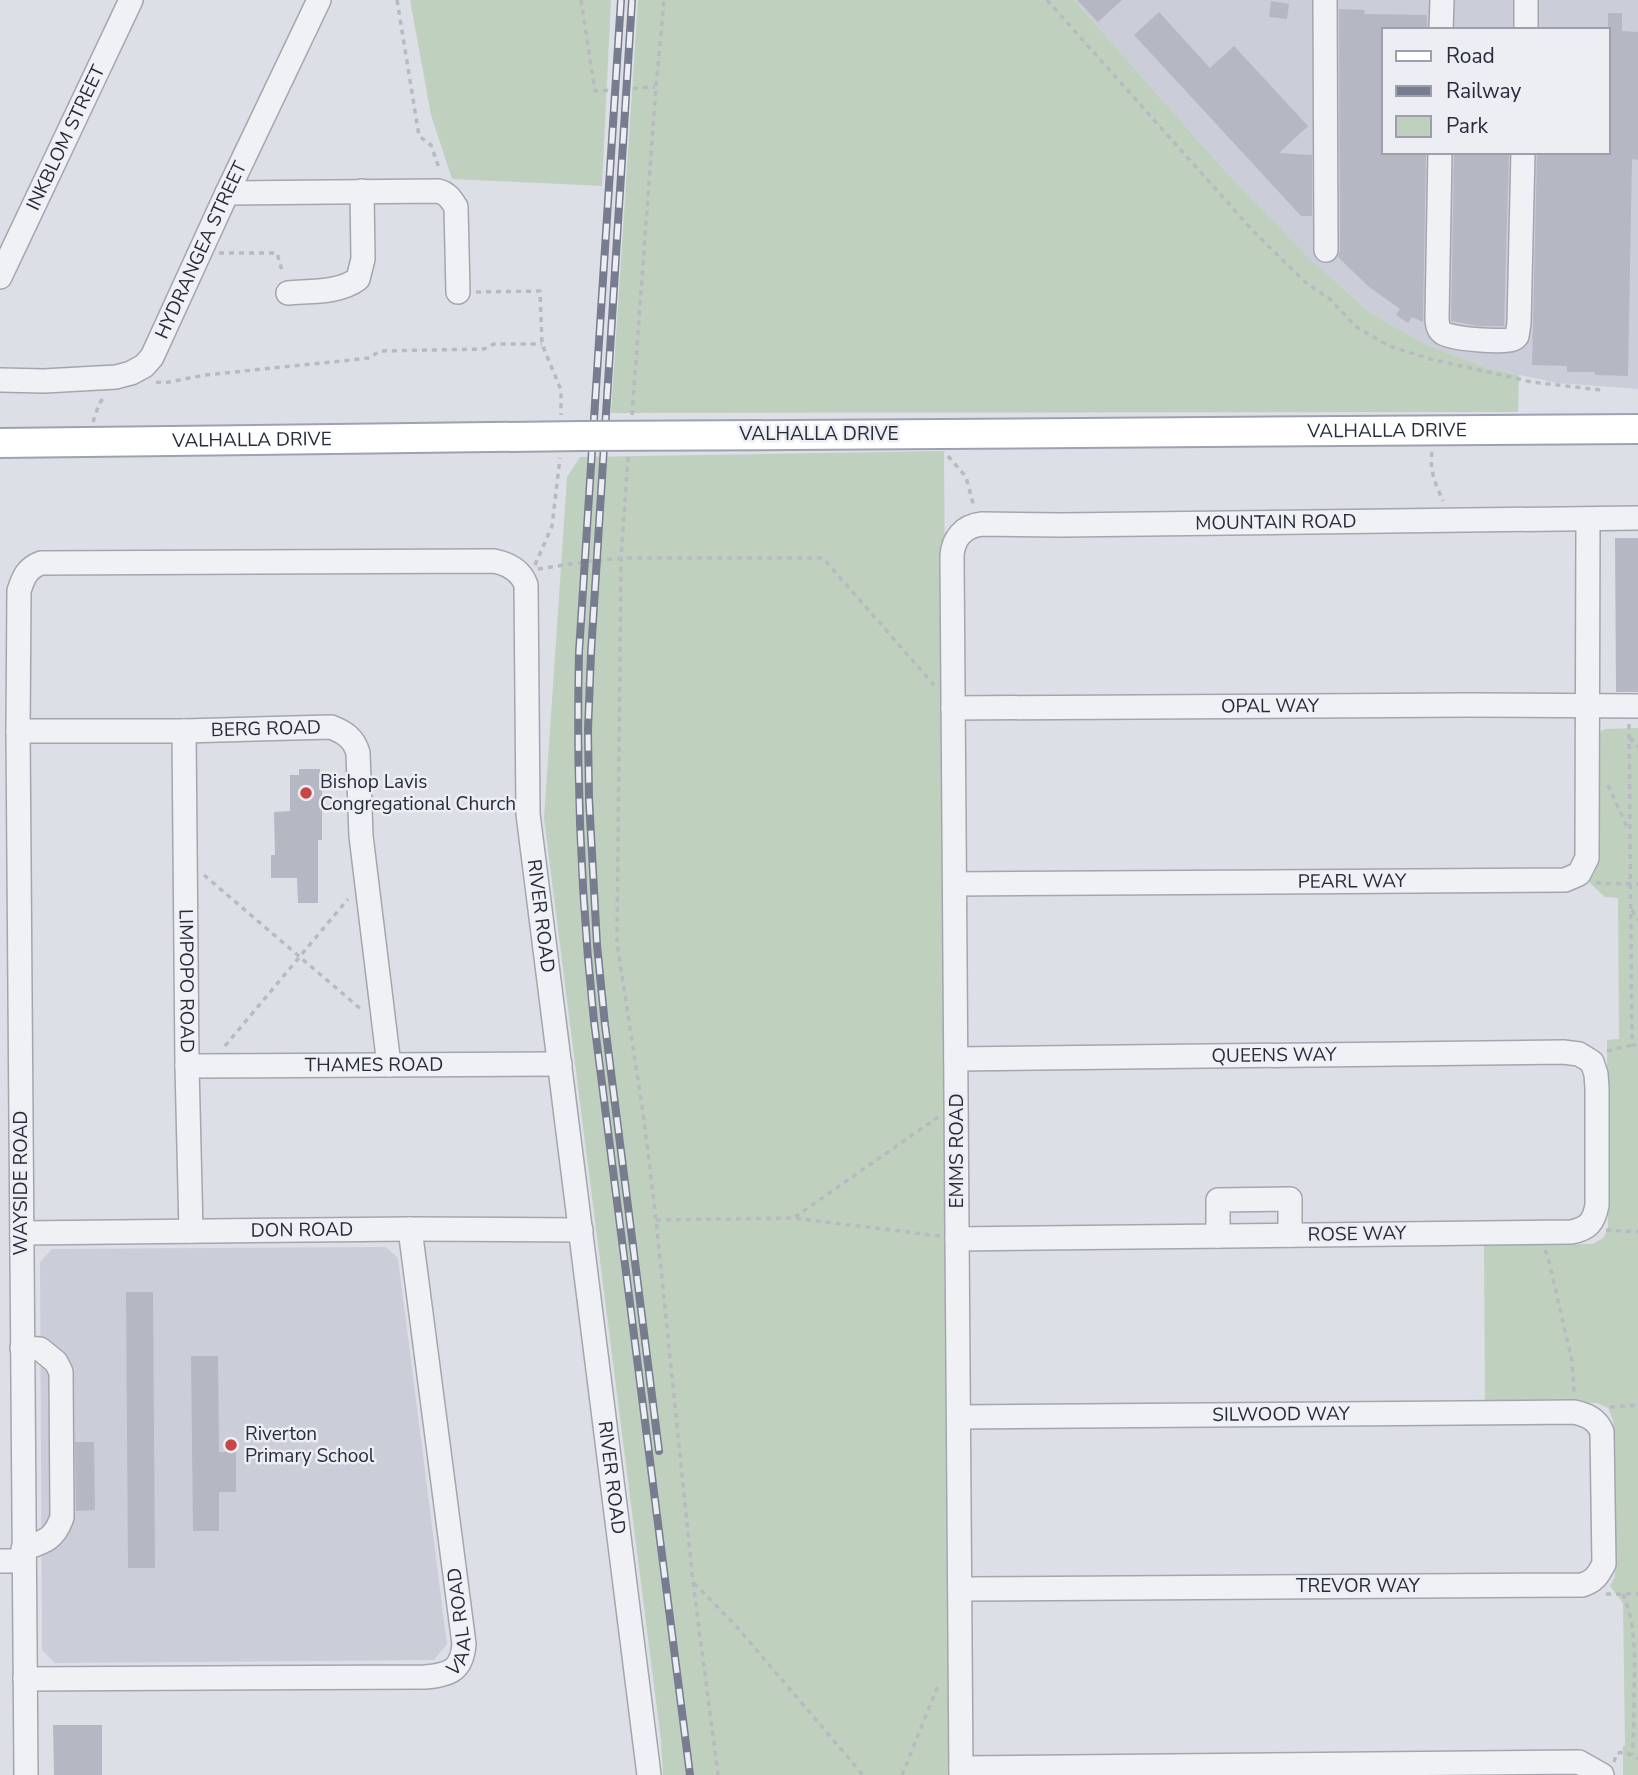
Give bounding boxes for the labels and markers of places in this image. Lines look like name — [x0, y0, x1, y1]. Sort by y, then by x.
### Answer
place label: Bishop Lavis Congregational Church — [320, 769, 516, 817]
marker: Bishop Lavis Congregational Church — [298, 785, 314, 801]
place label: Riverton Primary School — [245, 1421, 375, 1469]
marker: Riverton Primary School — [223, 1437, 239, 1453]

